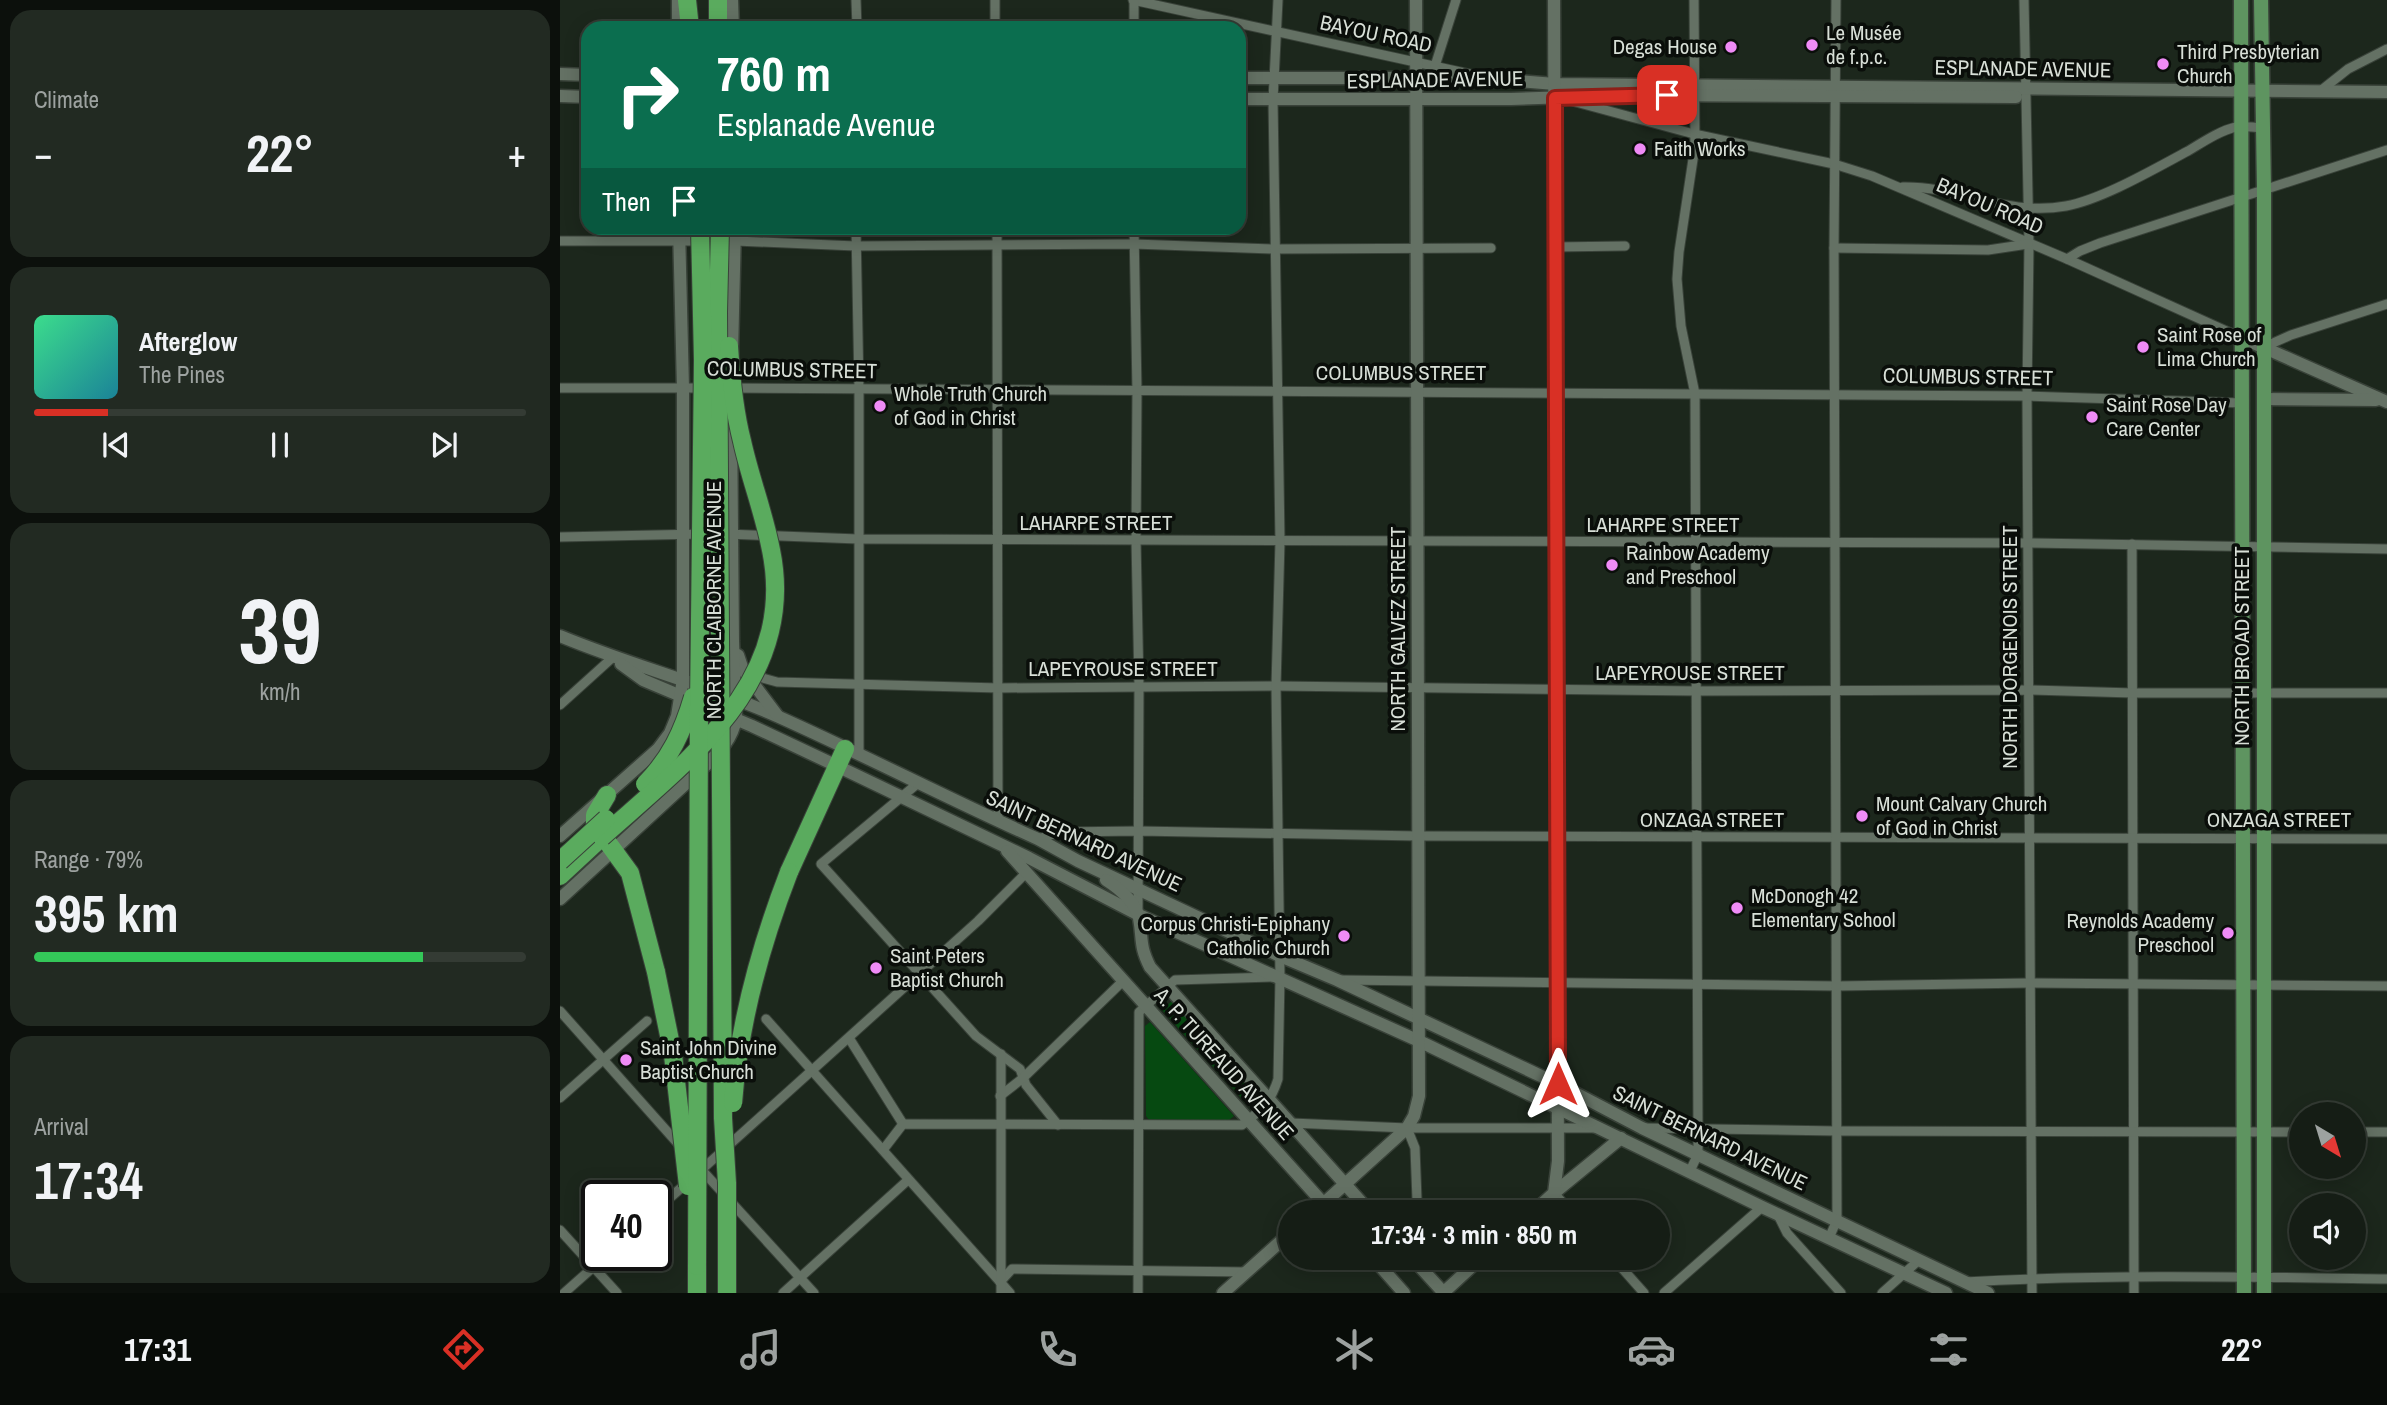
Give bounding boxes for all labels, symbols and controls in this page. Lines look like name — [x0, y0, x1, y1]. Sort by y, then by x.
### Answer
street label: BAYOU ROAD — [1318, 8, 1435, 60]
place label: Le Musée de f.p.c. — [1826, 18, 1902, 71]
place label: Degas House — [1613, 32, 1717, 61]
marker: Le Musée de f.p.c. — [1804, 37, 1820, 53]
place label: Third Presbyterian Church — [2177, 37, 2320, 90]
marker: Degas House — [1723, 39, 1739, 55]
text: 760 m — [717, 40, 831, 106]
icon: right — [602, 49, 693, 140]
street label: ESPLANADE AVENUE — [1934, 52, 2112, 85]
marker: Third Presbyterian Church — [2155, 56, 2171, 72]
street label: ESPLANADE AVENUE — [1346, 63, 1524, 96]
pin — [1637, 65, 1697, 125]
icon: arrive — [1648, 76, 1686, 114]
text: Climate — [34, 84, 99, 115]
text: Esplanade Avenue — [717, 103, 935, 146]
text: 22° — [246, 118, 314, 188]
text: − — [34, 128, 52, 179]
text: + — [508, 128, 526, 179]
place label: Faith Works — [1654, 134, 1746, 163]
marker: Faith Works — [1632, 141, 1648, 157]
street label: BAYOU ROAD — [1932, 170, 2048, 241]
icon: arrive — [665, 182, 703, 220]
text: Then — [602, 184, 651, 219]
place label: Saint Rose of Lima Church — [2157, 320, 2262, 373]
text: Afterglow — [139, 324, 237, 359]
marker: Saint Rose of Lima Church — [2135, 339, 2151, 355]
street label: COLUMBUS STREET — [707, 354, 878, 385]
street label: COLUMBUS STREET — [1316, 358, 1487, 387]
text: The Pines — [139, 359, 225, 390]
street label: COLUMBUS STREET — [1883, 361, 2054, 392]
place label: Whole Truth Church of God in Christ — [894, 379, 1047, 432]
place label: Saint Rose Day Care Center — [2106, 390, 2227, 443]
marker: Whole Truth Church of God in Christ — [872, 398, 888, 414]
marker: Saint Rose Day Care Center — [2084, 409, 2100, 425]
icon: previous — [97, 426, 135, 464]
icon: pause — [261, 426, 299, 464]
icon: next — [425, 426, 463, 464]
street label: NORTH CLAIBORNE AVENUE — [699, 481, 728, 719]
street label: LAHARPE STREET — [1019, 508, 1173, 537]
street label: LAHARPE STREET — [1586, 510, 1740, 539]
street label: NORTH DORGENOIS STREET — [1995, 525, 2024, 769]
street label: NORTH GALVEZ STREET — [1383, 526, 1412, 732]
place label: Rainbow Academy and Preschool — [1626, 538, 1770, 591]
street label: NORTH BROAD STREET — [2227, 546, 2256, 746]
marker: Rainbow Academy and Preschool — [1604, 557, 1620, 573]
text: 39 — [239, 569, 322, 691]
street label: LAPEYROUSE STREET — [1028, 654, 1218, 683]
street label: LAPEYROUSE STREET — [1595, 658, 1785, 687]
text: km/h — [260, 676, 300, 707]
street label: SAINT BERNARD AVENUE — [982, 782, 1187, 899]
place label: Mount Calvary Church of God in Christ — [1876, 789, 2047, 842]
street label: ONZAGA STREET — [1640, 805, 1785, 834]
street label: ONZAGA STREET — [2207, 805, 2352, 834]
marker: Mount Calvary Church of God in Christ — [1854, 808, 1870, 824]
text: Range · 79% — [34, 844, 143, 875]
text: 395 km — [34, 878, 179, 948]
place label: McDonogh 42 Elementary School — [1751, 881, 1896, 934]
marker: McDonogh 42 Elementary School — [1729, 900, 1745, 916]
place label: Reynolds Academy Preschool — [2067, 906, 2214, 959]
place label: Corpus Christi-Epiphany Catholic Church — [1140, 909, 1330, 962]
marker: Reynolds Academy Preschool — [2220, 925, 2236, 941]
marker: Corpus Christi-Epiphany Catholic Church — [1336, 928, 1352, 944]
place label: Saint Peters Baptist Church — [890, 941, 1004, 994]
marker: Saint Peters Baptist Church — [868, 960, 884, 976]
street label: A. P. TUREAUD AVENUE — [1147, 980, 1301, 1146]
place label: Saint John Divine Baptist Church — [640, 1033, 777, 1086]
position arrow — [1521, 1047, 1595, 1121]
marker: Saint John Divine Baptist Church — [618, 1052, 634, 1068]
street label: SAINT BERNARD AVENUE — [1608, 1078, 1812, 1197]
north arrow — [2289, 1102, 2366, 1180]
map controls — [2289, 1102, 2366, 1270]
text: Arrival — [34, 1111, 89, 1142]
text: 17:34 — [34, 1145, 143, 1215]
speed limit sign: 40 — [581, 1180, 672, 1271]
button: sound — [2289, 1193, 2366, 1270]
text: 17:34 · 3 min · 850 m — [1371, 1217, 1577, 1252]
icon: directions — [439, 1325, 488, 1374]
icon: music — [736, 1325, 785, 1374]
icon: phone — [1033, 1325, 1082, 1374]
icon: climate — [1330, 1325, 1379, 1374]
icon: car — [1627, 1325, 1676, 1374]
icon: filters — [1924, 1325, 1973, 1374]
text: 17:31 — [124, 1328, 191, 1371]
text: 22° — [2221, 1328, 2263, 1371]

